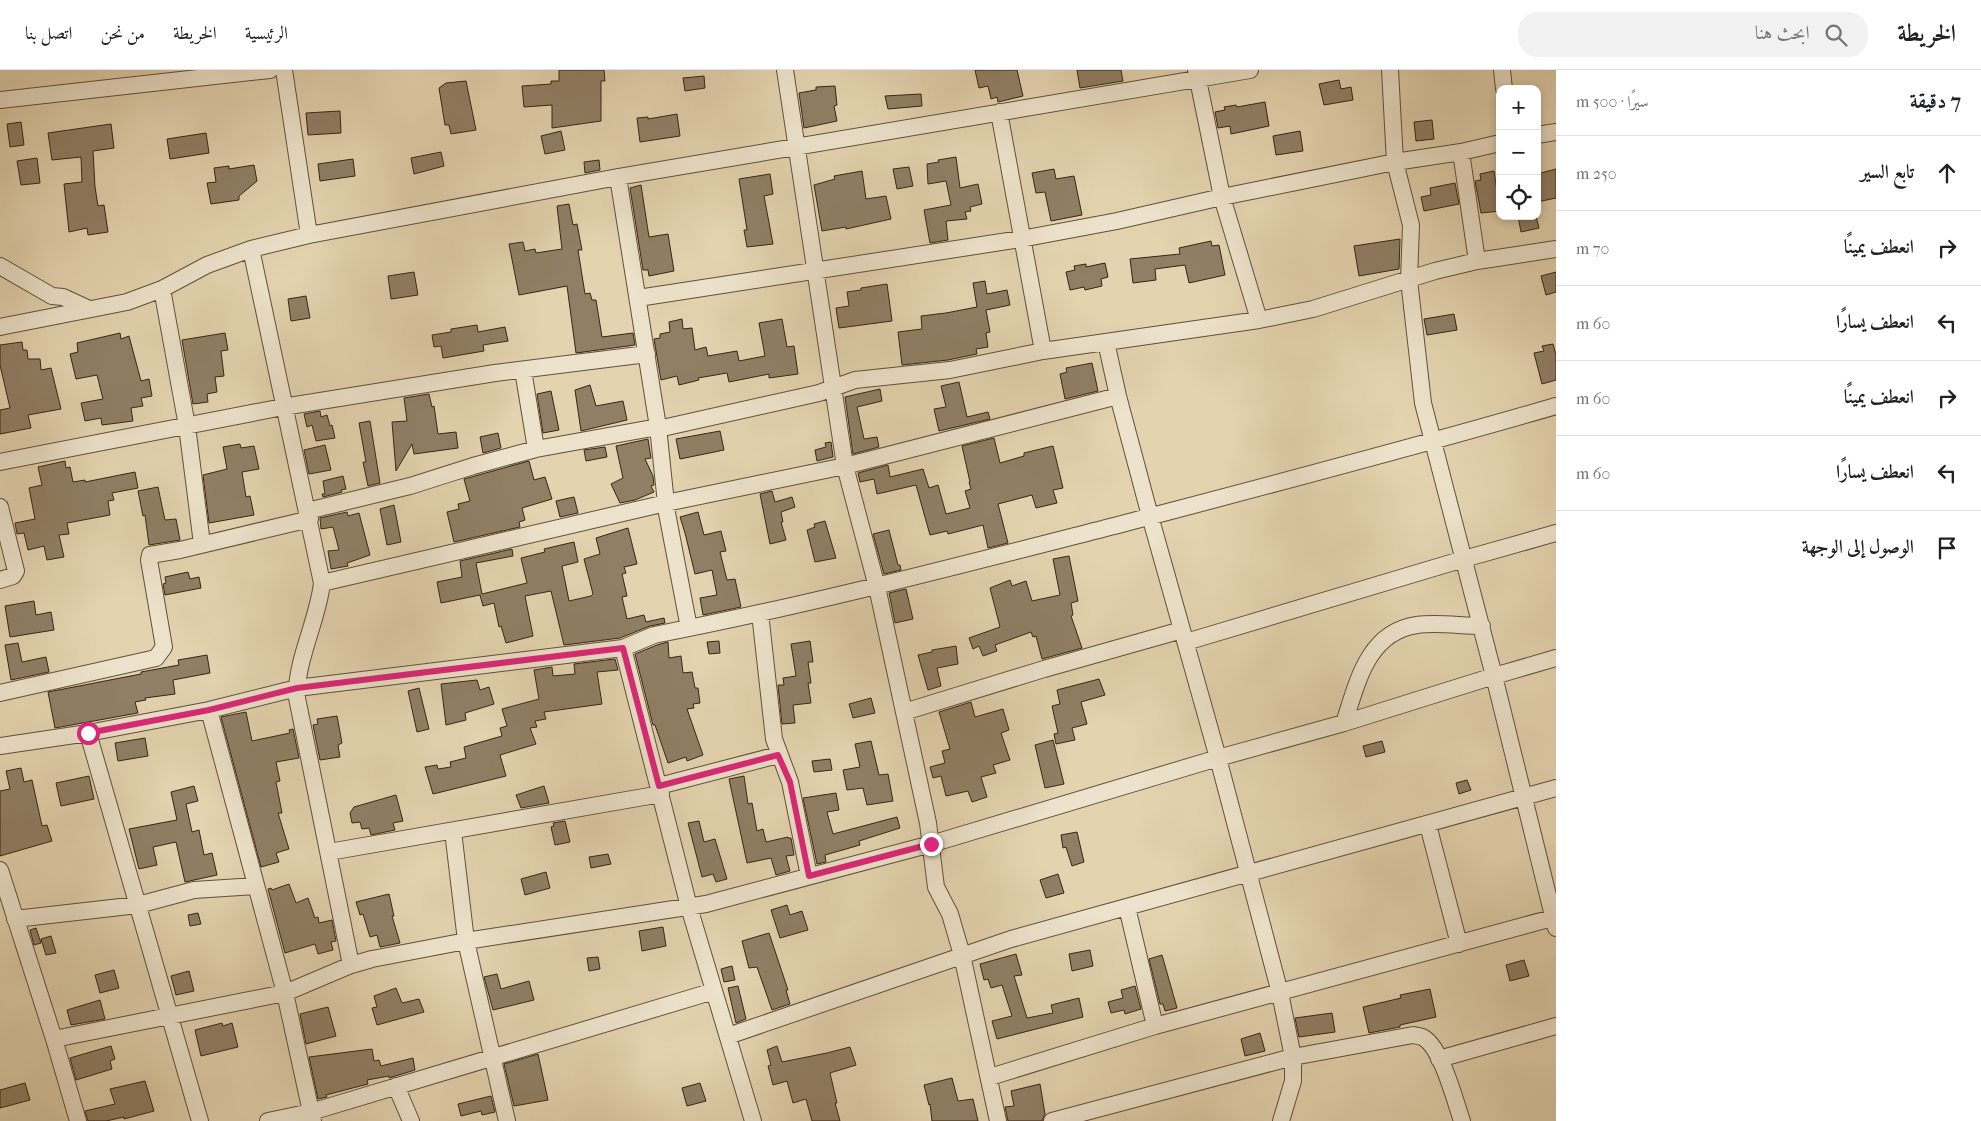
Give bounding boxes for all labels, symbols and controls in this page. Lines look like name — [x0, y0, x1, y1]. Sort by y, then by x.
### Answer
search box — [1518, 12, 1868, 57]
text: الخريطة — [1898, 19, 1956, 47]
icon: search — [1822, 21, 1850, 49]
text: ابحث هنا — [1755, 22, 1810, 44]
text: اتصل بنا — [25, 23, 72, 44]
text: من نحن — [100, 23, 145, 44]
text: الخريطة — [173, 23, 217, 44]
text: الرئيسية — [245, 23, 288, 44]
map controls — [1496, 85, 1541, 220]
button: + — [1496, 85, 1541, 130]
text: 7 دقيقة — [1910, 89, 1961, 113]
text: سيرًا · 500 m — [1576, 92, 1649, 111]
button: − — [1496, 130, 1541, 175]
icon: ahead — [1933, 159, 1961, 187]
text: تابع السير — [1860, 161, 1914, 183]
text: 250 m — [1576, 164, 1617, 183]
button: locate — [1496, 175, 1541, 220]
icon: right — [1933, 234, 1961, 262]
text: انعطف يمينًا — [1844, 236, 1914, 258]
text: 70 m — [1576, 239, 1609, 258]
icon: left — [1933, 309, 1961, 337]
text: انعطف يسارًا — [1836, 311, 1914, 333]
text: 60 m — [1576, 314, 1610, 333]
icon: right — [1933, 384, 1961, 412]
text: انعطف يمينًا — [1844, 386, 1914, 408]
text: 60 m — [1576, 389, 1610, 408]
icon: left — [1933, 459, 1961, 487]
text: انعطف يسارًا — [1836, 461, 1914, 483]
text: 60 m — [1576, 464, 1610, 483]
icon: arrive — [1933, 534, 1961, 562]
text: الوصول إلى الوجهة — [1802, 536, 1914, 558]
route start — [77, 722, 100, 745]
route end — [920, 833, 943, 856]

